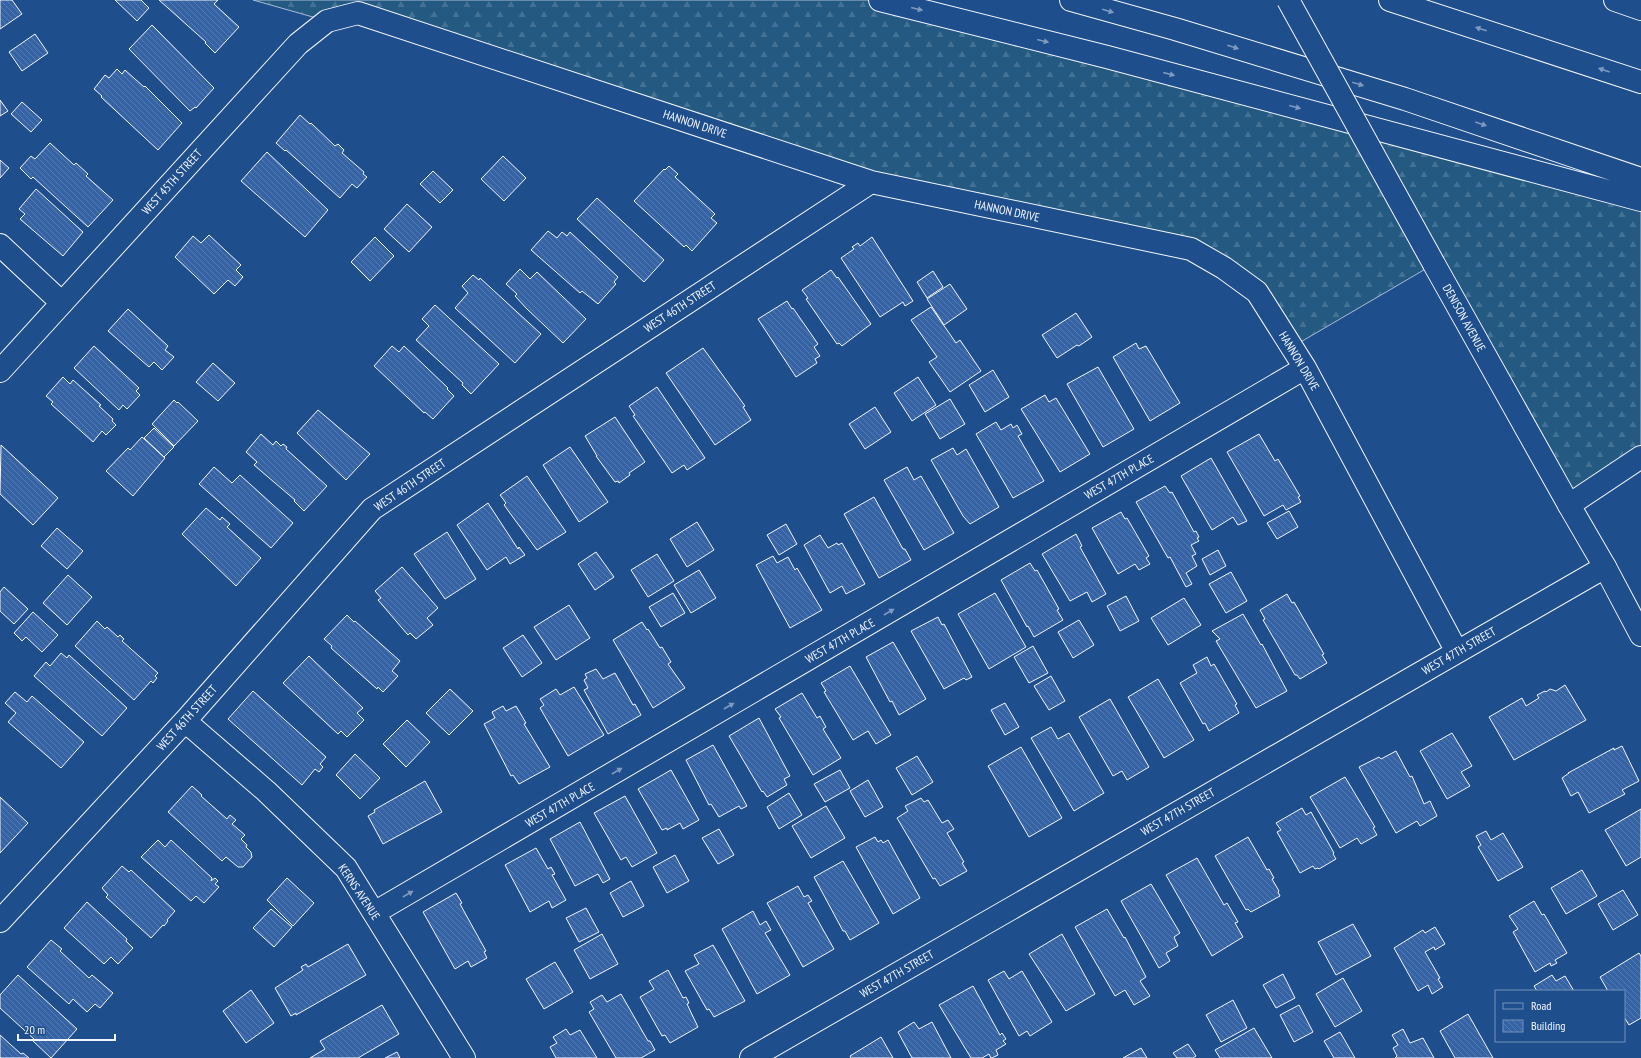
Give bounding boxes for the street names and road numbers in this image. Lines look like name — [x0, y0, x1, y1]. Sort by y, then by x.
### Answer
street label: HANNON DRIVE — [661, 106, 729, 141]
street label: WEST 45TH STREET — [138, 145, 205, 218]
street label: HANNON DRIVE — [973, 196, 1041, 225]
street label: WEST 46TH STREET — [641, 277, 719, 335]
street label: DENISON AVENUE — [1440, 281, 1489, 354]
street label: HANNON DRIVE — [1276, 329, 1323, 393]
street label: WEST 47TH PLACE — [1081, 451, 1156, 502]
street label: WEST 46TH STREET — [371, 455, 449, 514]
street label: WEST 47TH PLACE — [802, 615, 877, 666]
street label: WEST 47TH STREET — [1419, 623, 1499, 678]
street label: WEST 46TH STREET — [153, 681, 220, 754]
street label: WEST 47TH PLACE — [522, 779, 597, 830]
street label: WEST 47TH STREET — [1138, 784, 1218, 839]
street label: KERNS AVENUE — [335, 861, 384, 923]
street label: WEST 47TH STREET — [857, 946, 937, 1001]

